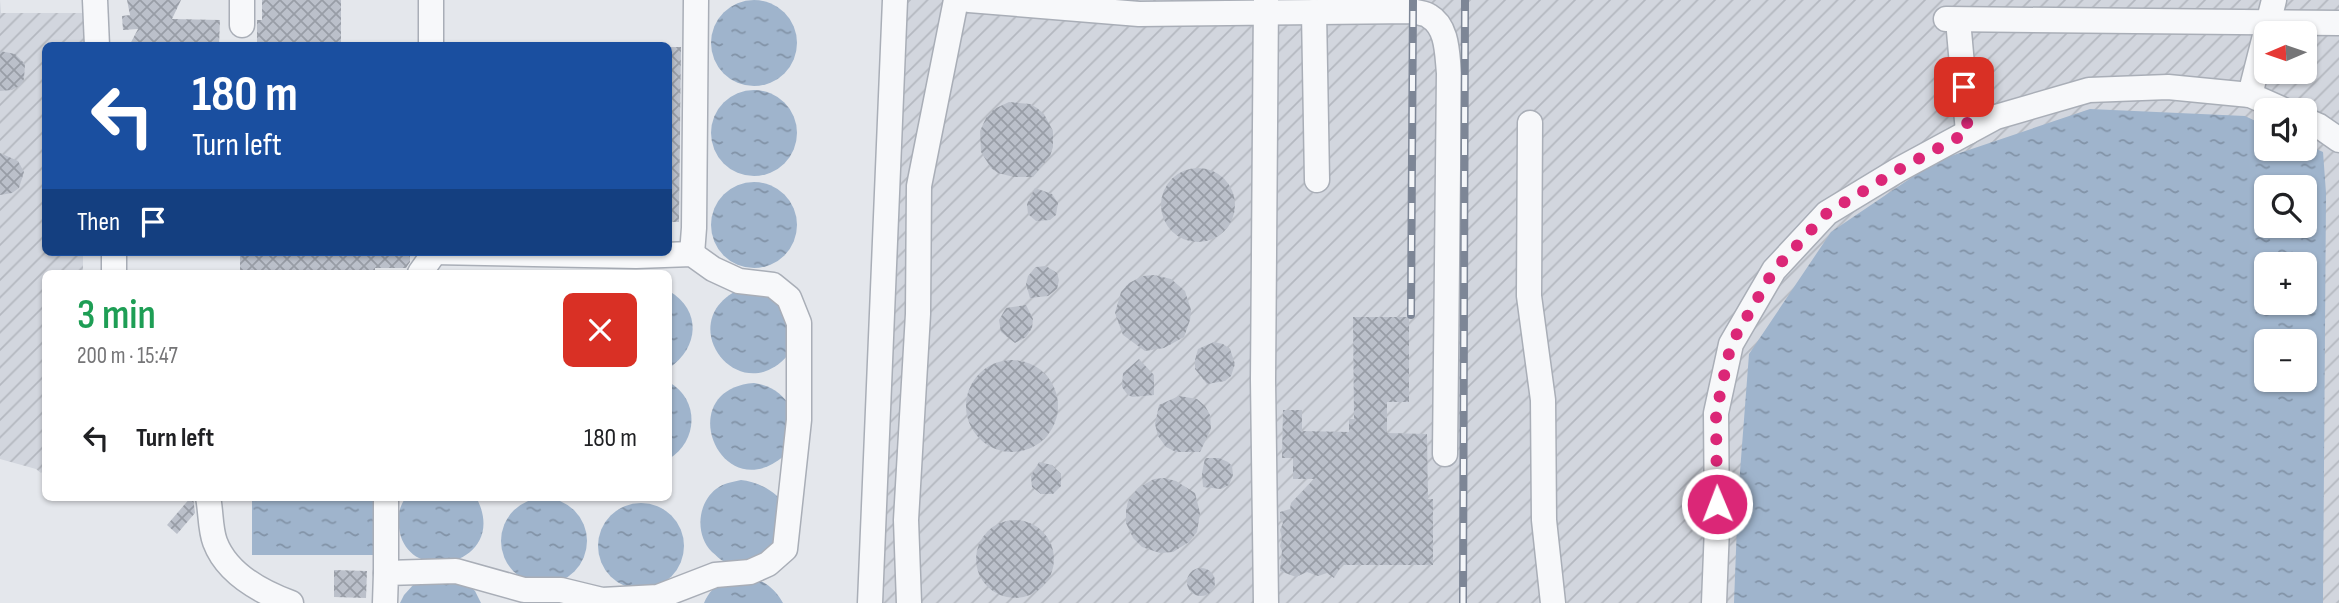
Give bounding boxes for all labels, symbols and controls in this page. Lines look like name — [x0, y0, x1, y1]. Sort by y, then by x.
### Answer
north arrow — [2254, 21, 2317, 84]
map controls — [2254, 21, 2317, 392]
pin — [1934, 57, 1994, 117]
text: 180 m — [192, 66, 298, 125]
icon: arrive — [1945, 68, 1983, 106]
icon: left — [77, 70, 168, 161]
button: sound — [2254, 98, 2317, 161]
text: Turn left — [192, 126, 282, 165]
button: search — [2254, 175, 2317, 238]
icon: arrive — [134, 203, 172, 241]
text: Then — [77, 207, 120, 238]
button: + — [2254, 252, 2317, 315]
text: 3 min — [77, 290, 156, 341]
button: close — [563, 293, 637, 367]
button: − — [2254, 329, 2317, 392]
text: 200 m · 15:47 — [77, 342, 178, 370]
icon: left — [77, 419, 115, 457]
text: Turn left — [136, 423, 214, 454]
text: 180 m — [584, 423, 637, 454]
position arrow — [1680, 467, 1754, 541]

